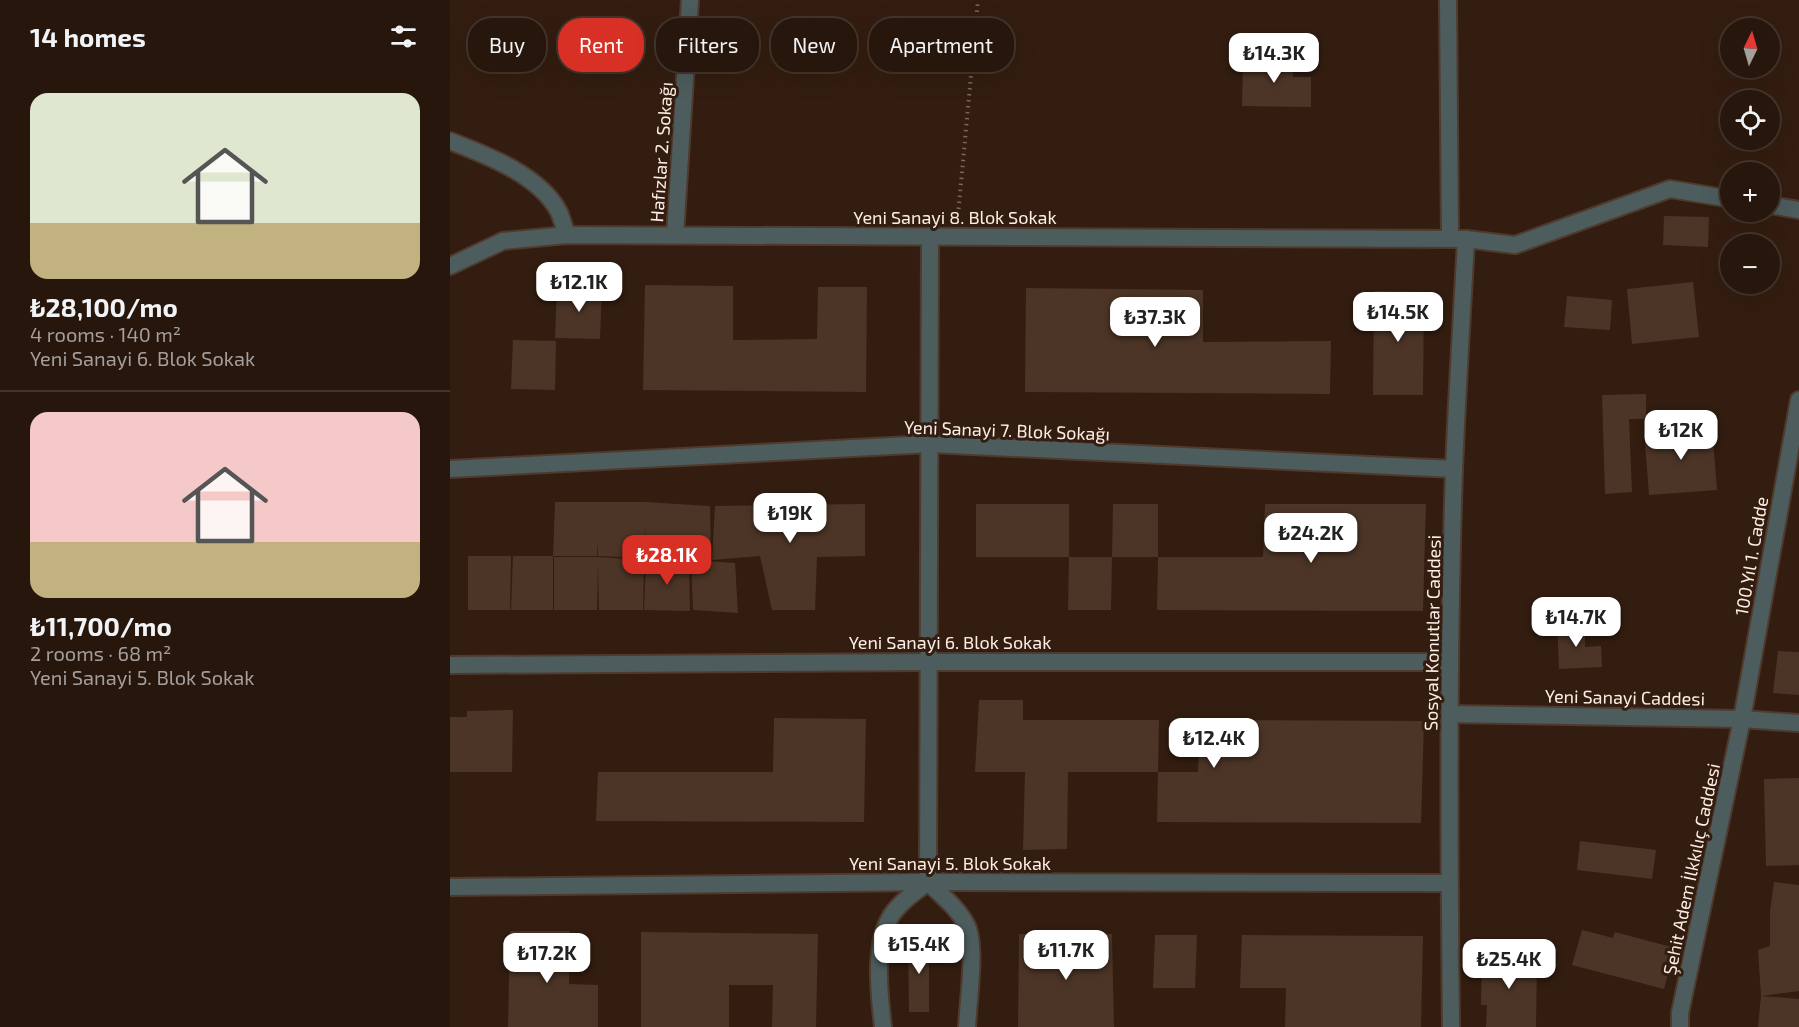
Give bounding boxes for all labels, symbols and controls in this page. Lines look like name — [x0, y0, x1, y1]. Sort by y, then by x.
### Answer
chip: Buy — [468, 18, 546, 72]
chip: Rent — [558, 18, 644, 72]
chip: Filters — [656, 18, 759, 72]
chip: New — [771, 18, 857, 72]
chip: Apartment — [869, 18, 1014, 72]
north arrow — [1720, 18, 1780, 78]
map controls — [1720, 18, 1780, 294]
icon: filters — [387, 20, 420, 53]
text: 14 homes — [30, 21, 146, 52]
pin: ₺14.3K — [1225, 33, 1323, 84]
text: ₺14.3K — [1243, 40, 1305, 64]
street label: Hafızlar 2. Sokağı — [645, 81, 677, 223]
button: locate — [1720, 90, 1780, 150]
icon: home — [171, 132, 279, 240]
button: + — [1720, 162, 1780, 222]
street label: Yeni Sanayi 8. Blok Sokak — [853, 206, 1057, 228]
button: − — [1720, 234, 1780, 294]
pin: ₺12.1K — [530, 262, 628, 313]
text: ₺12.1K — [550, 269, 608, 293]
text: ₺28,100/mo — [30, 291, 178, 322]
pin: ₺14.5K — [1349, 292, 1447, 343]
pin: ₺37.3K — [1106, 297, 1204, 348]
text: ₺14.5K — [1367, 299, 1429, 323]
text: ₺37.3K — [1124, 304, 1186, 328]
text: 4 rooms · 140 m² — [30, 322, 181, 346]
text: Yeni Sanayi 6. Blok Sokak — [30, 346, 255, 370]
pin: ₺12K — [1645, 410, 1717, 461]
street label: Yeni Sanayi 7. Blok Sokağı — [904, 415, 1110, 445]
text: ₺12K — [1659, 417, 1703, 441]
icon: home — [171, 451, 279, 559]
pin: ₺19K — [754, 493, 826, 544]
street label: 100.Yıl 1. Cadde — [1730, 495, 1772, 617]
text: ₺19K — [767, 500, 813, 524]
pin: ₺24.2K — [1262, 513, 1360, 564]
text: ₺24.2K — [1278, 520, 1344, 544]
pin: ₺28.1K — [618, 535, 716, 586]
street label: Sosyal Konutlar Caddesi — [1419, 535, 1445, 731]
text: ₺28.1K — [636, 542, 698, 566]
pin: ₺14.7K — [1527, 597, 1625, 648]
text: ₺14.7K — [1546, 604, 1606, 628]
text: ₺11,700/mo — [30, 610, 172, 641]
street label: Yeni Sanayi 6. Blok Sokak — [849, 631, 1051, 653]
text: 2 rooms · 68 m² — [30, 641, 171, 665]
text: Yeni Sanayi 5. Blok Sokak — [30, 665, 254, 689]
street label: Yeni Sanayi Caddesi — [1545, 685, 1705, 709]
pin: ₺12.4K — [1165, 718, 1263, 769]
text: ₺12.4K — [1183, 725, 1245, 749]
street label: Şehit Adem İlkkılıç Caddesi — [1658, 761, 1725, 977]
street label: Yeni Sanayi 5. Blok Sokak — [849, 852, 1051, 874]
pin: ₺15.4K — [870, 924, 968, 975]
pin: ₺11.7K — [1017, 930, 1115, 981]
text: ₺15.4K — [888, 931, 950, 955]
pin: ₺17.2K — [498, 933, 596, 984]
text: ₺11.7K — [1038, 937, 1094, 961]
pin: ₺25.4K — [1460, 939, 1558, 990]
text: ₺17.2K — [517, 940, 577, 964]
text: ₺25.4K — [1477, 946, 1541, 970]

